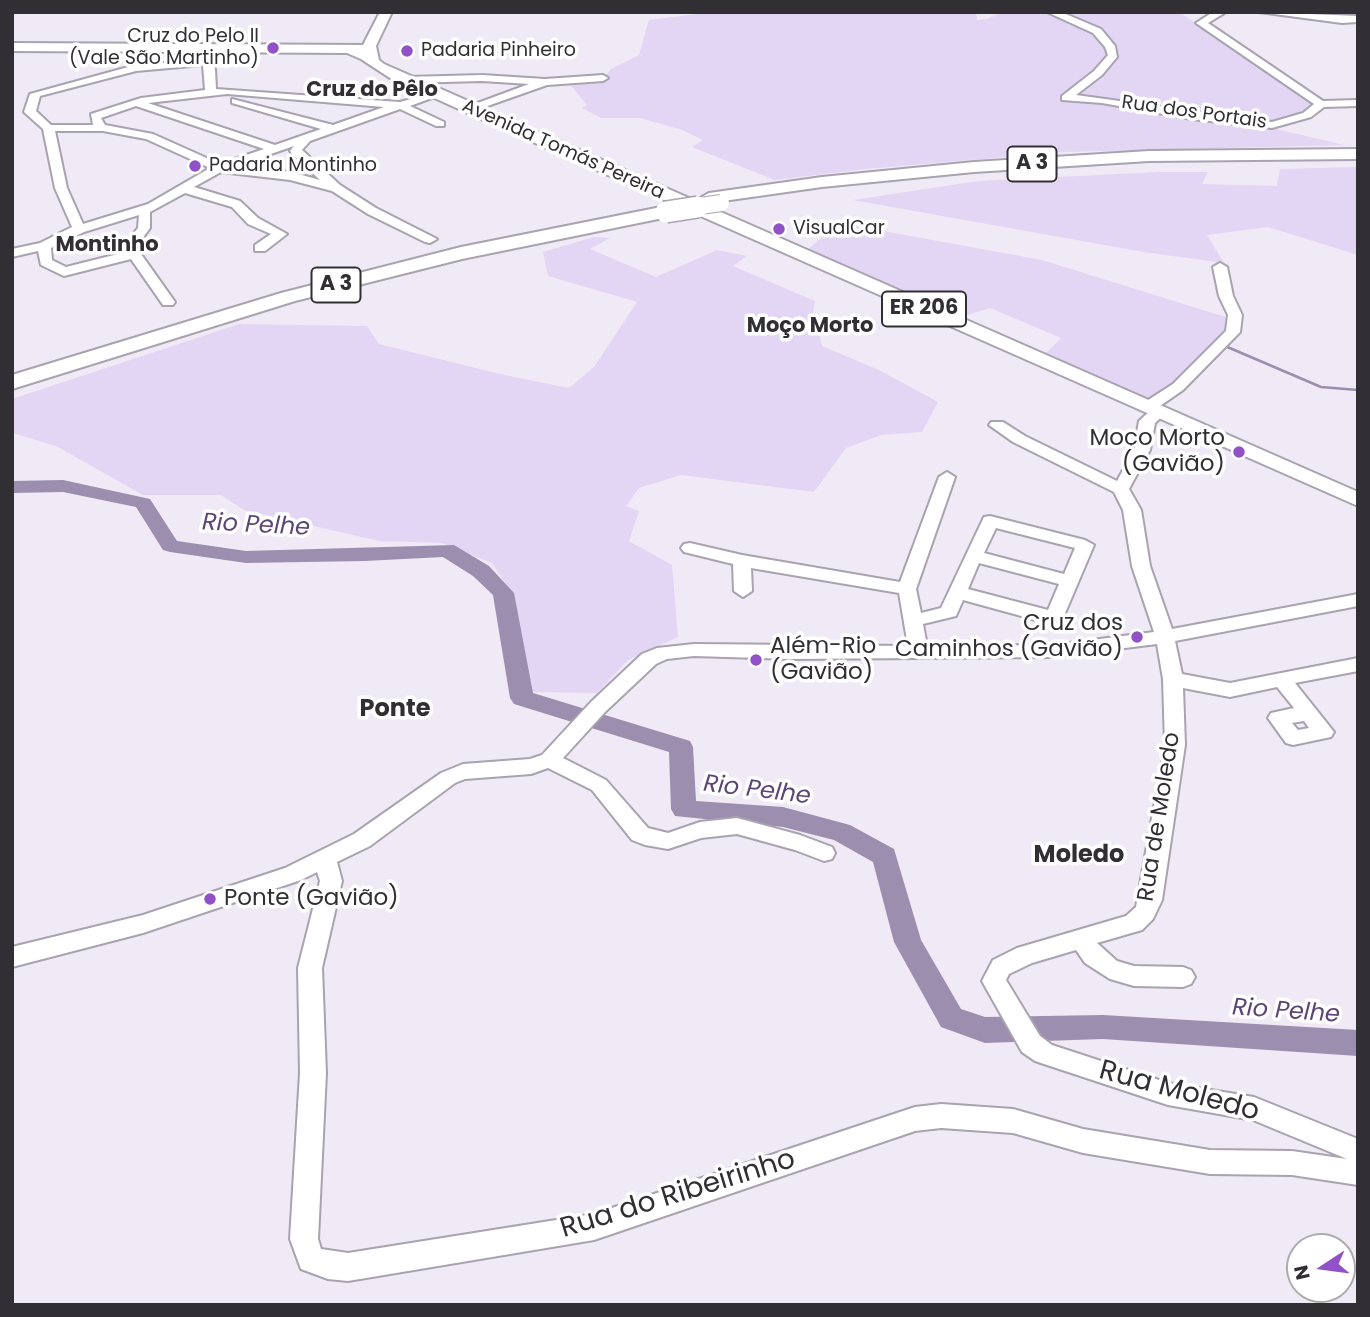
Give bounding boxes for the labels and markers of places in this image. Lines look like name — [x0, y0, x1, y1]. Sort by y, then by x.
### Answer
place label: Cruz do Pelo II (Vale São Martinho) — [69, 26, 259, 70]
marker: Cruz do Pelo II (Vale São Martinho) — [265, 40, 281, 56]
place label: Padaria Pinheiro — [421, 40, 576, 62]
marker: Padaria Pinheiro — [399, 43, 415, 59]
place label: Padaria Montinho — [209, 155, 377, 177]
marker: Padaria Montinho — [187, 158, 203, 174]
place label: VisualCar — [793, 218, 885, 240]
marker: VisualCar — [771, 221, 787, 237]
place label: Moço Morto (Gavião) — [1089, 425, 1225, 479]
marker: Moço Morto (Gavião) — [1231, 444, 1247, 460]
place label: Cruz dos Caminhos (Gavião) — [895, 610, 1123, 664]
marker: Cruz dos Caminhos (Gavião) — [1129, 629, 1145, 645]
place label: Além-Rio (Gavião) — [770, 633, 876, 687]
marker: Além-Rio (Gavião) — [748, 652, 764, 668]
place label: Ponte (Gavião) — [224, 885, 399, 913]
marker: Ponte (Gavião) — [202, 891, 218, 907]

